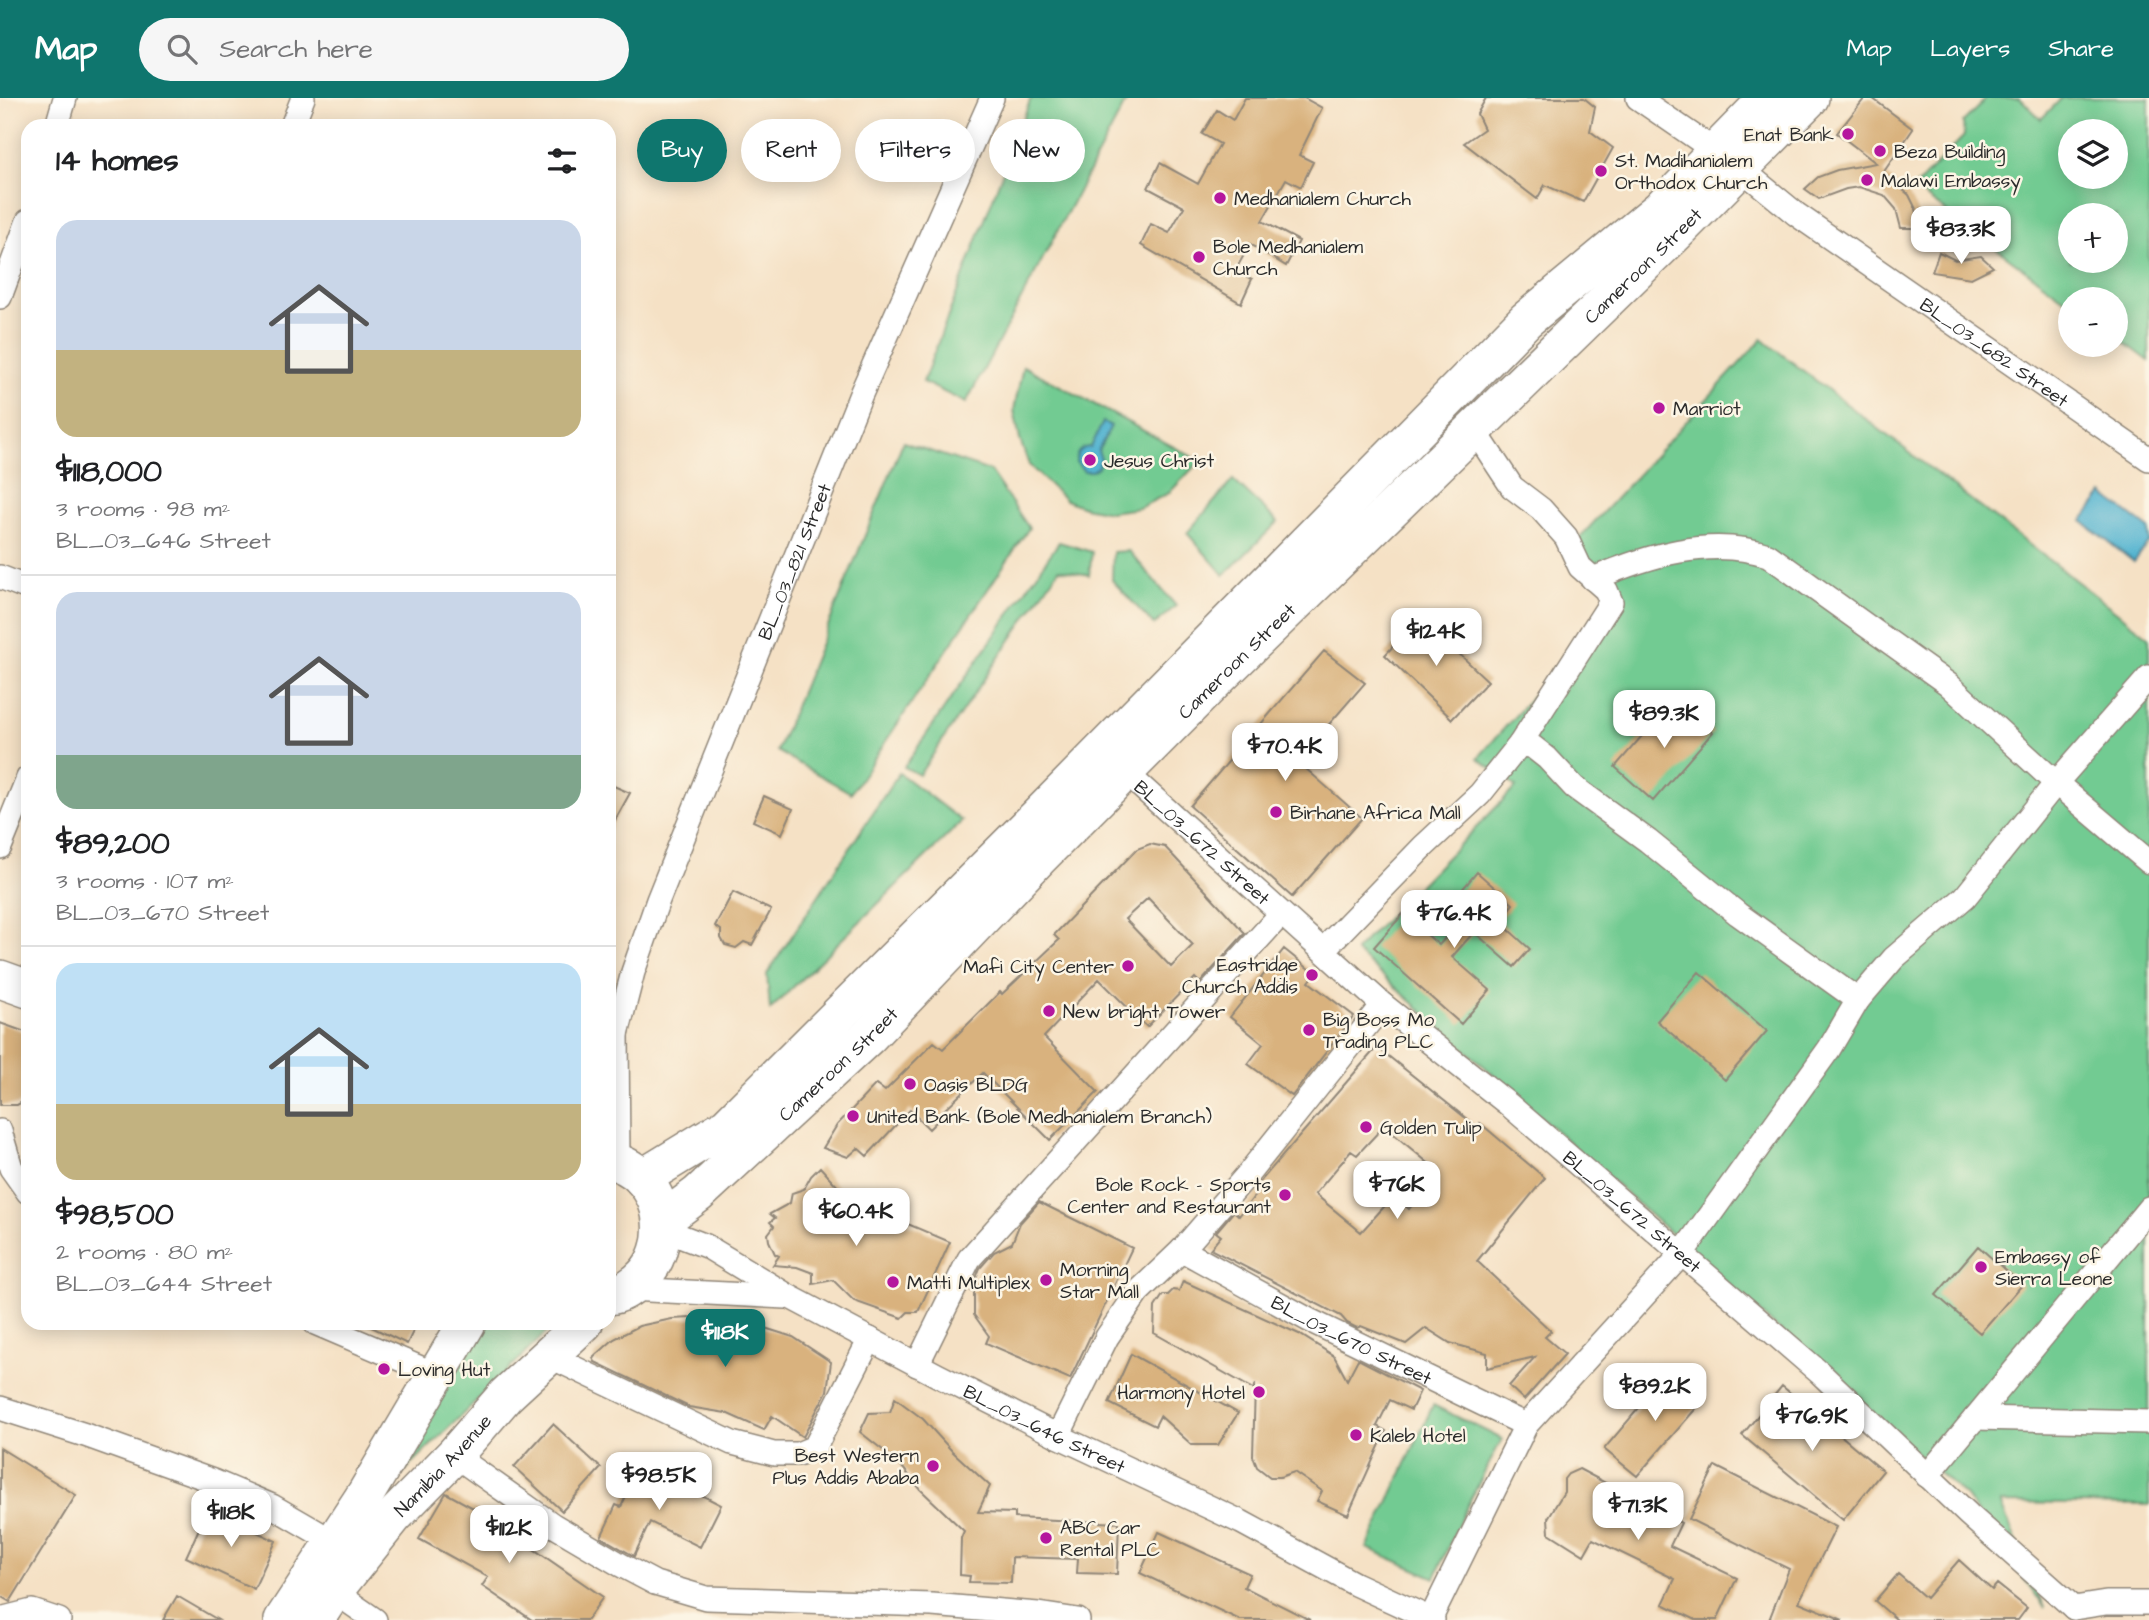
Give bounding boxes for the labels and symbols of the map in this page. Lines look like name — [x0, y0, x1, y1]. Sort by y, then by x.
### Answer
place label: Enat Bank — [1744, 122, 1834, 149]
marker: Enat Bank — [1840, 126, 1856, 142]
place label: Beza Building — [1894, 139, 2006, 167]
marker: Beza Building — [1872, 143, 1888, 159]
place label: St. Madihanialem Orthodox Church — [1615, 148, 1768, 197]
marker: St. Madihanialem Orthodox Church — [1593, 163, 1609, 179]
place label: Malawi Embassy — [1881, 168, 2021, 196]
marker: Malawi Embassy — [1859, 172, 1875, 188]
place label: Medhanialem Church — [1234, 186, 1412, 213]
marker: Medhanialem Church — [1212, 190, 1228, 206]
street label: Cameroon Street — [1578, 202, 1709, 330]
pin: $83.3K — [1904, 206, 2018, 266]
place label: Bole Medhanialem Church — [1213, 234, 1363, 283]
marker: Bole Medhanialem Church — [1191, 249, 1207, 265]
street label: BL_03_682 Street — [1914, 292, 2074, 415]
place label: Marriot — [1673, 396, 1741, 423]
marker: Marriot — [1651, 400, 1667, 416]
place label: Jesus Christ — [1104, 448, 1214, 475]
marker: Jesus Christ — [1082, 452, 1098, 468]
street label: BL_03_821 Street — [752, 479, 839, 644]
street label: Cameroon Street — [1172, 597, 1303, 726]
pin: $124K — [1387, 608, 1485, 668]
pin: $89.3K — [1607, 690, 1721, 750]
pin: $70.4K — [1228, 724, 1342, 783]
street label: BL_03_672 Street — [1127, 774, 1276, 912]
place label: Birhane Africa Mall — [1290, 800, 1461, 827]
marker: Birhane Africa Mall — [1268, 804, 1284, 820]
pin: $76.4K — [1397, 890, 1511, 950]
place label: Eastridge Church Addis — [1182, 952, 1298, 1001]
place label: Mafi City Center — [963, 954, 1115, 982]
marker: Mafi City Center — [1120, 958, 1136, 974]
marker: Eastridge Church Addis — [1304, 967, 1320, 983]
place label: New bright Tower — [1063, 999, 1226, 1027]
street label: Cameroon Street — [773, 1001, 905, 1128]
marker: New bright Tower — [1041, 1003, 1057, 1019]
place label: Big Boss Mo Trading PLC — [1323, 1007, 1434, 1057]
marker: Big Boss Mo Trading PLC — [1301, 1022, 1317, 1038]
place label: Oasis BLDG — [924, 1072, 1028, 1099]
marker: Oasis BLDG — [902, 1076, 918, 1092]
place label: United Bank (Bole Medhanialem Branch) — [867, 1104, 1212, 1131]
marker: United Bank (Bole Medhanialem Branch) — [845, 1108, 861, 1124]
place label: Golden Tulip — [1380, 1115, 1482, 1142]
marker: Golden Tulip — [1358, 1119, 1374, 1135]
street label: BL_03_672 Street — [1556, 1145, 1707, 1280]
pin: $76K — [1356, 1162, 1438, 1221]
place label: Bole Rock - Sports Center and Restaurant — [1068, 1172, 1271, 1221]
marker: Bole Rock - Sports Center and Restaurant — [1277, 1187, 1293, 1203]
pin: $60.4K — [799, 1188, 913, 1248]
place label: Embassy of Sierra Leone — [1995, 1244, 2113, 1293]
place label: Morning Star Mall — [1060, 1257, 1139, 1306]
marker: Embassy of Sierra Leone — [1973, 1259, 1989, 1275]
place label: Matti Multiplex — [907, 1270, 1030, 1297]
marker: Morning Star Mall — [1038, 1272, 1054, 1288]
marker: Matti Multiplex — [885, 1274, 901, 1290]
street label: BL_03_670 Street — [1266, 1290, 1436, 1393]
pin: $118K — [676, 1310, 774, 1369]
place label: Loving Hut — [398, 1357, 491, 1385]
marker: Loving Hut — [376, 1361, 392, 1377]
pin: $89.2K — [1598, 1364, 1712, 1423]
street label: BL_03_646 Street — [958, 1378, 1130, 1481]
place label: Harmony Hotel — [1117, 1380, 1245, 1408]
marker: Harmony Hotel — [1251, 1384, 1267, 1400]
pin: $76.9K — [1755, 1394, 1869, 1453]
street label: Namibia Avenue — [388, 1409, 499, 1523]
place label: Kaleb Hotel — [1370, 1423, 1466, 1450]
marker: Kaleb Hotel — [1348, 1427, 1364, 1443]
place label: Best Western Plus Addis Ababa — [773, 1443, 919, 1492]
pin: $98.5K — [602, 1452, 716, 1512]
marker: Best Western Plus Addis Ababa — [925, 1458, 941, 1474]
pin: $71.3K — [1581, 1482, 1695, 1542]
pin: $118K — [182, 1490, 280, 1549]
pin: $112K — [460, 1506, 558, 1565]
place label: ABC Car Rental PLC — [1060, 1515, 1161, 1564]
marker: ABC Car Rental PLC — [1038, 1530, 1054, 1546]

